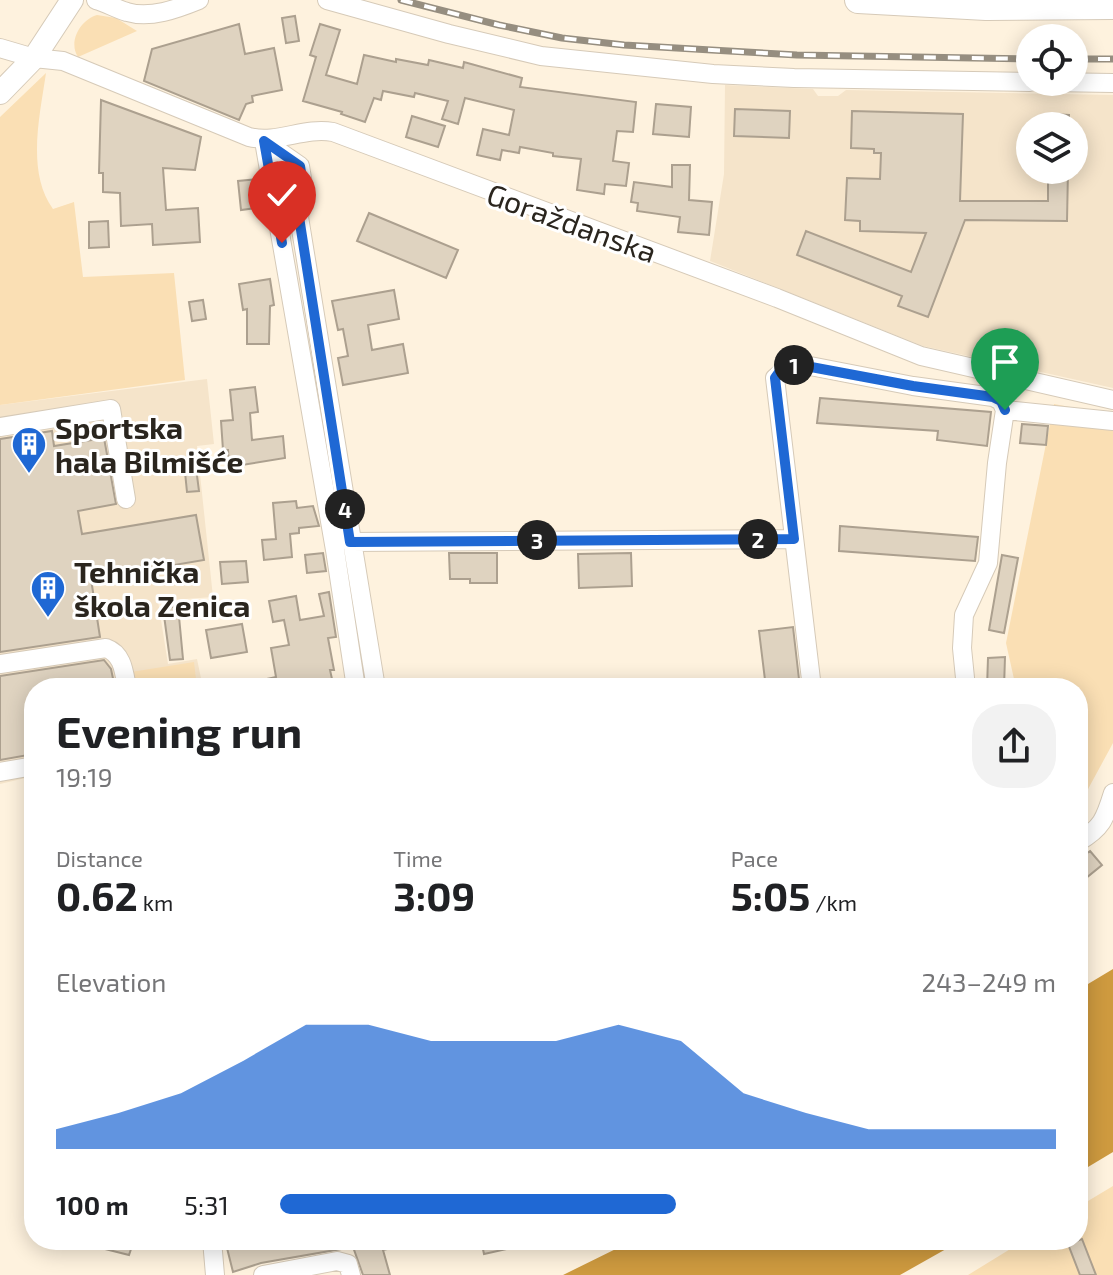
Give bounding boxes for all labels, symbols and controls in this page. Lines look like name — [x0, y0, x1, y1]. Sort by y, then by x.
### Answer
map controls — [1016, 24, 1088, 184]
button: locate — [1016, 24, 1088, 96]
button: layers — [1016, 112, 1088, 184]
pin — [248, 161, 316, 243]
icon: check — [260, 173, 304, 217]
street label: Goraždanska — [482, 175, 662, 269]
pin — [971, 328, 1039, 410]
icon: arrive — [983, 340, 1027, 384]
pin: 1 — [774, 345, 814, 385]
text: 1 — [789, 352, 799, 378]
place label: Sportska hala Bilmišće — [55, 409, 244, 479]
building icon: Sportska hala Bilmišće — [10, 425, 48, 475]
pin: 4 — [325, 489, 365, 529]
text: 4 — [338, 496, 352, 522]
pin: 2 — [738, 519, 778, 559]
pin: 3 — [517, 520, 557, 560]
text: 2 — [752, 526, 764, 552]
text: 3 — [531, 527, 543, 553]
place label: Tehnička škola Zenica — [74, 553, 250, 623]
building icon: Tehnička škola Zenica — [29, 569, 67, 619]
text: Evening run — [56, 704, 302, 757]
button: share — [972, 704, 1056, 788]
text: 19:19 — [56, 761, 113, 792]
text: Distance — [56, 845, 143, 871]
text: Time — [393, 845, 443, 871]
text: Pace — [731, 845, 778, 871]
text: 0.62 — [56, 871, 138, 919]
text: 3:09 — [393, 871, 475, 919]
text: 5:05 — [731, 871, 810, 919]
text: km — [138, 889, 173, 915]
text: /km — [810, 889, 857, 915]
text: Elevation — [56, 966, 166, 997]
text: 243–249 m — [922, 966, 1056, 997]
text: 100 m — [56, 1189, 129, 1220]
text: 5:31 — [184, 1189, 229, 1220]

